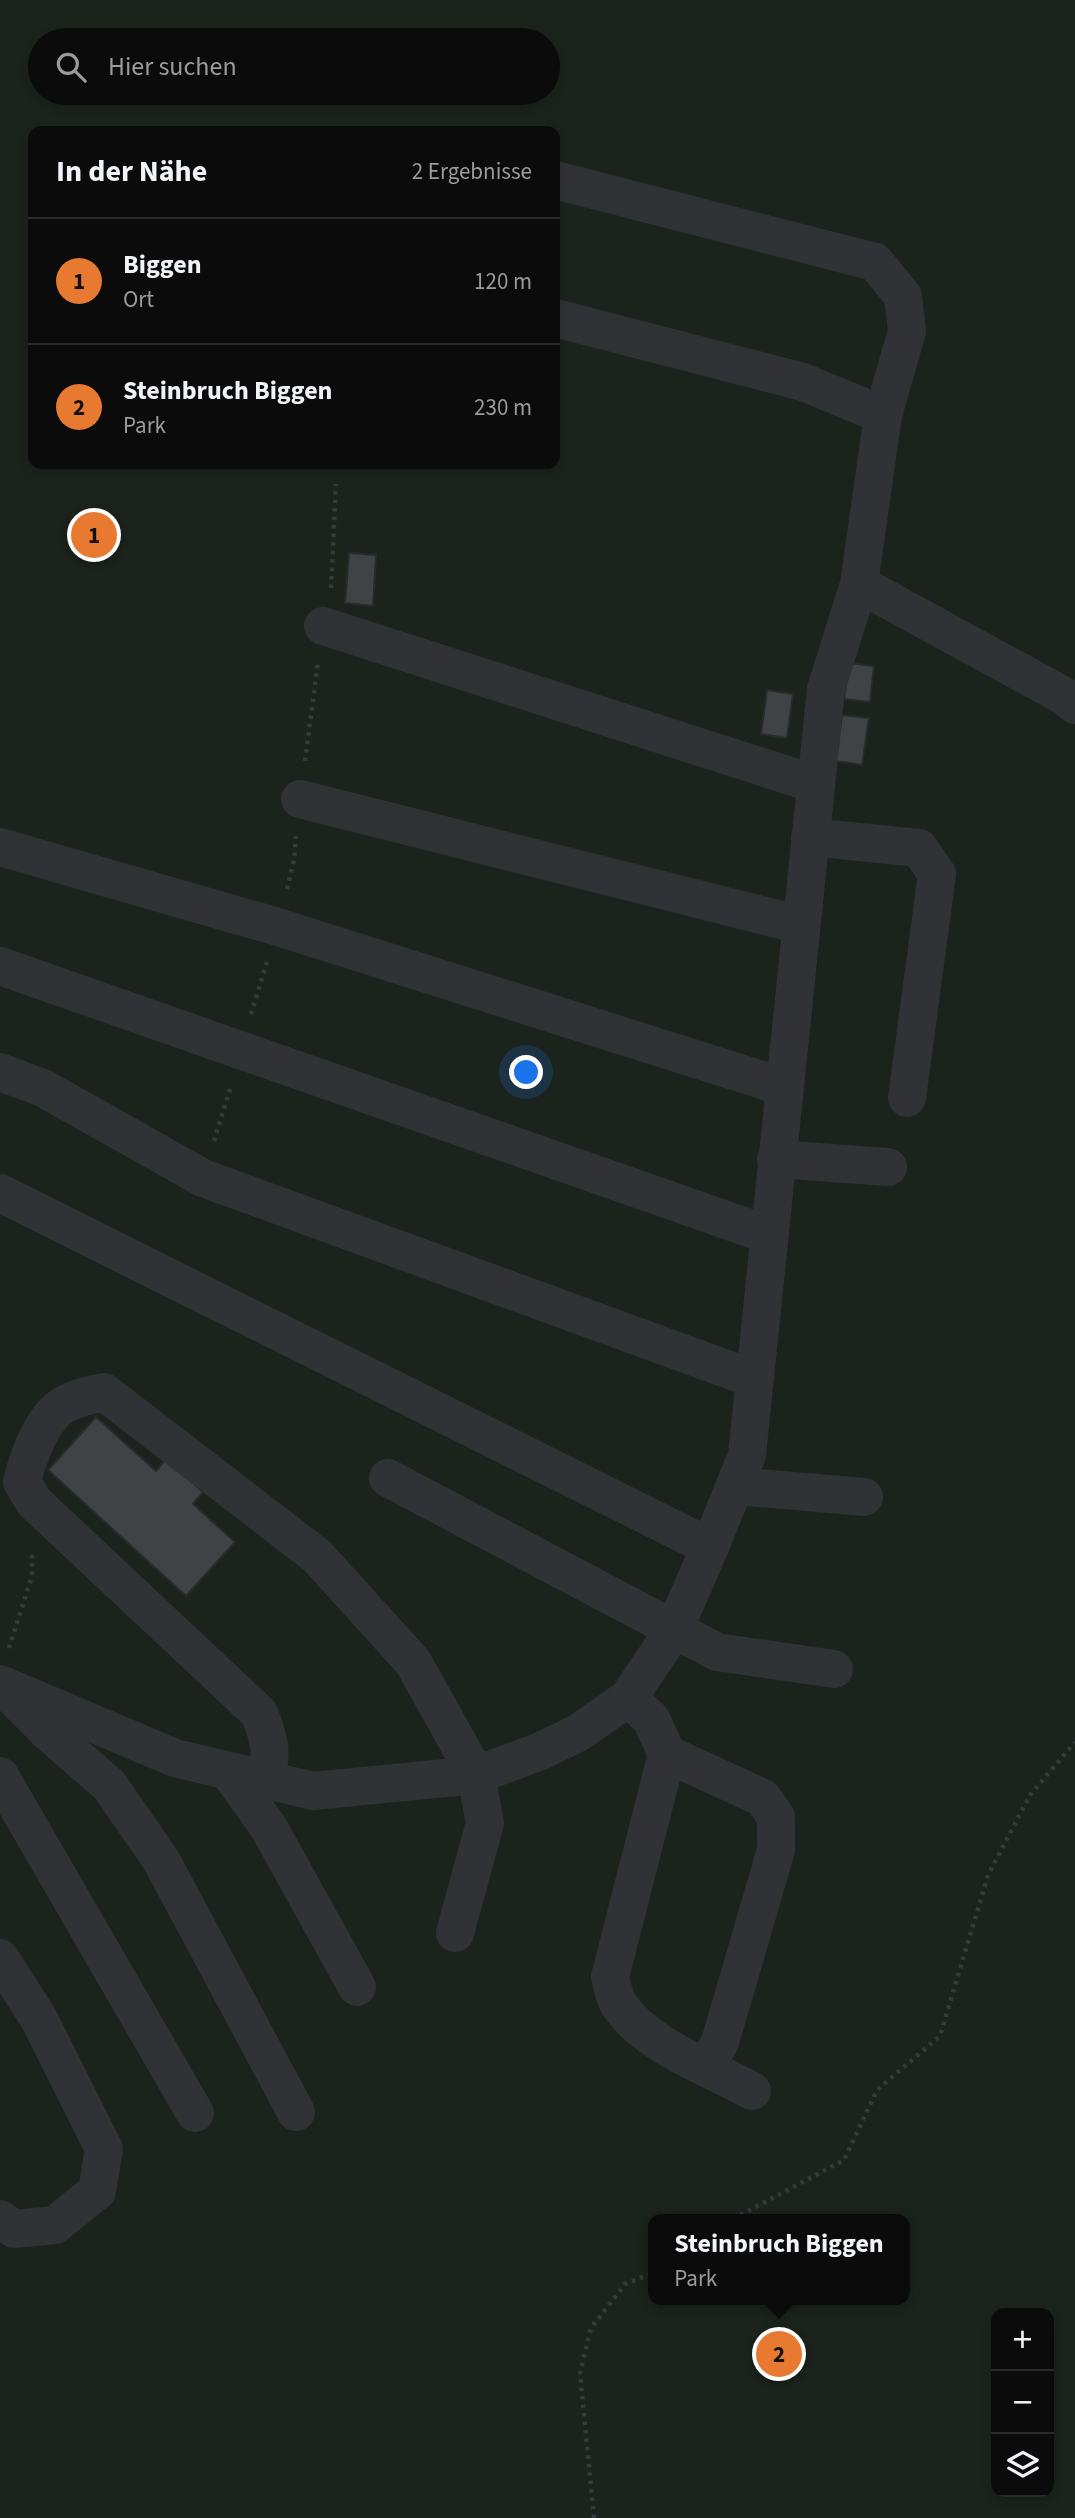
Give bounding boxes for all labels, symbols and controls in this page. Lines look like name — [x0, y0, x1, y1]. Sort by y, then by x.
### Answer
search box — [28, 28, 560, 105]
icon: search — [52, 48, 90, 86]
text: Hier suchen — [108, 48, 237, 85]
text: In der Nähe — [56, 150, 207, 193]
text: 2 Ergebnisse — [412, 155, 532, 188]
text: Biggen — [123, 246, 202, 283]
text: 1 — [73, 265, 85, 298]
text: 120 m — [474, 265, 532, 298]
text: Ort — [123, 283, 154, 316]
text: Steinbruch Biggen — [123, 372, 333, 409]
text: 2 — [73, 391, 85, 424]
text: 230 m — [474, 391, 532, 424]
text: Park — [123, 409, 166, 442]
pin: 1 — [71, 509, 117, 561]
your location — [509, 1055, 543, 1089]
popup — [648, 2214, 910, 2305]
text: Steinbruch Biggen — [674, 2225, 884, 2262]
text: Park — [674, 2262, 717, 2295]
map controls — [991, 2308, 1054, 2497]
button: + — [991, 2308, 1054, 2371]
pin: 2 — [756, 2328, 802, 2380]
button: − — [991, 2371, 1054, 2434]
button: layers — [991, 2434, 1054, 2497]

